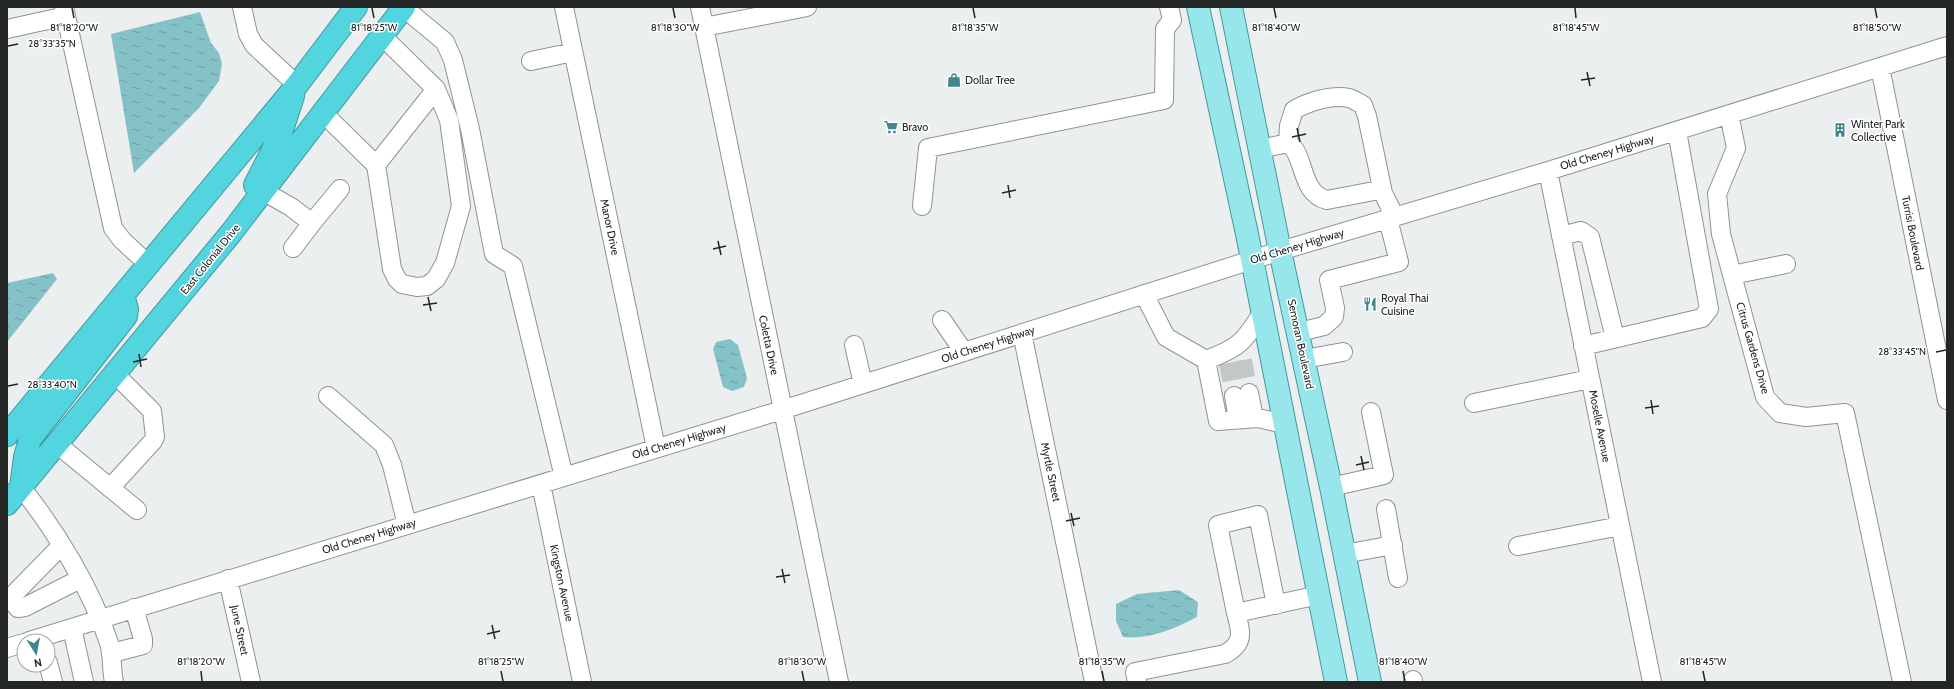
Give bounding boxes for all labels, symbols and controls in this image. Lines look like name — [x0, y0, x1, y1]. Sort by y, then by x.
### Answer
text: 81°18'20"W — [50, 21, 99, 34]
text: 81°18'25"W — [351, 21, 398, 34]
text: 81°18'30"W — [651, 21, 700, 34]
text: 81°18'35"W — [952, 21, 999, 34]
text: 81°18'40"W — [1252, 21, 1301, 34]
text: 81°18'45"W — [1553, 21, 1600, 34]
text: 81°18'50"W — [1853, 21, 1902, 34]
text: 28°33'35"N — [28, 37, 76, 50]
shop icon: Dollar Tree — [946, 72, 962, 88]
place label: Dollar Tree — [965, 73, 1015, 87]
place label: Winter Park Collective — [1851, 117, 1905, 144]
supermarket icon: Bravo — [883, 119, 899, 135]
place label: Bravo — [902, 120, 928, 134]
building icon: Winter Park Collective — [1832, 122, 1848, 138]
street label: Old Cheney Highway — [1558, 131, 1656, 173]
street label: Turrisi Boulevard — [1899, 194, 1927, 272]
street label: Manor Drive — [597, 198, 623, 257]
street label: East Colonial Drive — [177, 221, 243, 297]
street label: Old Cheney Highway — [1248, 225, 1346, 267]
place label: Royal Thai Cuisine — [1381, 291, 1429, 318]
restaurant icon: Royal Thai Cuisine — [1362, 296, 1378, 312]
street label: Semoran Boulevard — [1285, 298, 1317, 390]
street label: Citrus Gardens Drive — [1733, 300, 1773, 396]
street label: Coletta Drive — [756, 314, 782, 376]
street label: Old Cheney Highway — [939, 322, 1037, 366]
text: 28°33'45"N — [1878, 345, 1926, 358]
text: 28°33'40"N — [27, 378, 77, 391]
street label: Moselle Avenue — [1586, 389, 1614, 464]
street label: Old Cheney Highway — [630, 420, 728, 462]
street label: Myrtle Street — [1038, 441, 1064, 503]
street label: Old Cheney Highway — [320, 515, 418, 557]
street label: Kingston Avenue — [547, 543, 577, 623]
street label: June Street — [228, 603, 252, 657]
north arrow — [16, 633, 56, 673]
text: N — [33, 655, 43, 670]
text: 81°18'20"W — [177, 655, 226, 668]
text: 81°18'25"W — [478, 655, 525, 668]
text: 81°18'30"W — [778, 655, 827, 668]
text: 81°18'35"W — [1079, 655, 1126, 668]
text: 81°18'40"W — [1379, 655, 1428, 668]
text: 81°18'45"W — [1680, 655, 1727, 668]

